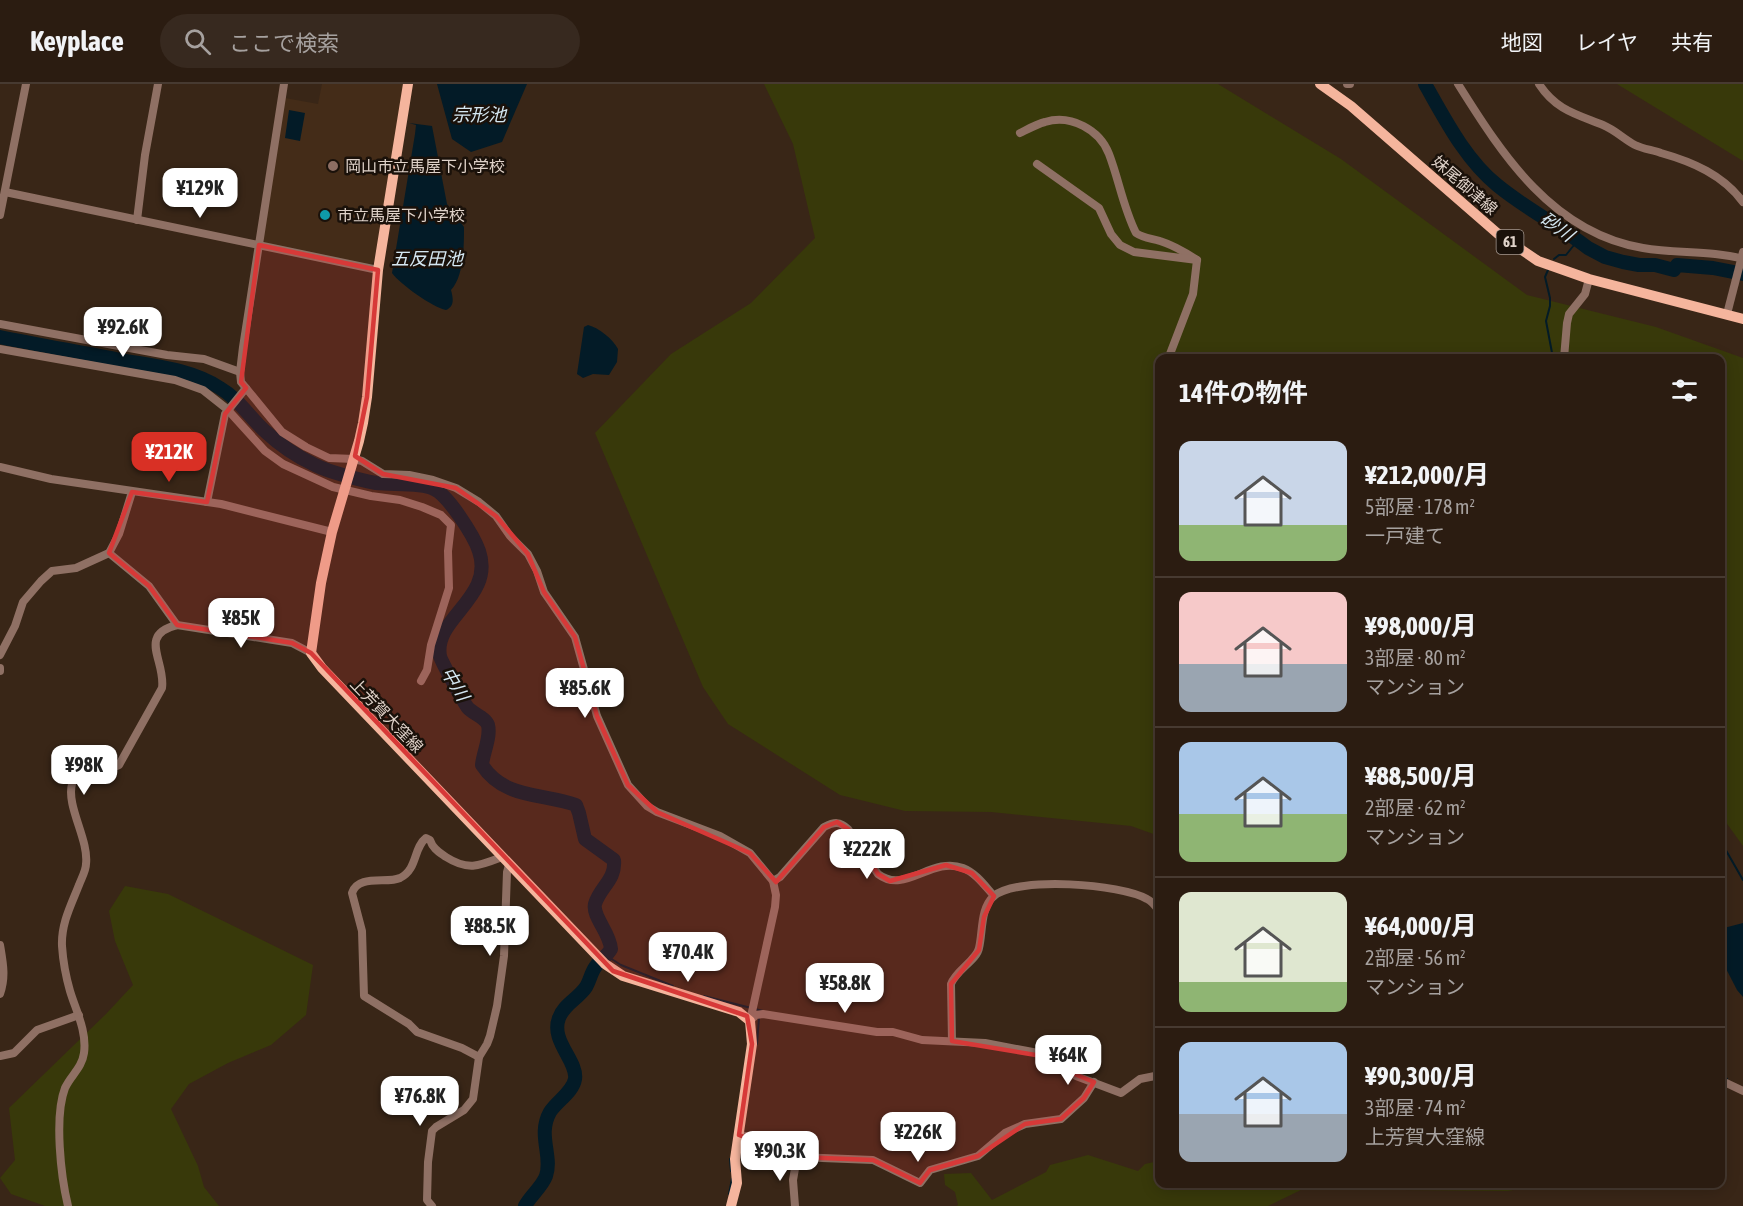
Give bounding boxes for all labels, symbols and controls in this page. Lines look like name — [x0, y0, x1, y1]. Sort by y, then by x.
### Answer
search box — [160, 14, 580, 68]
text: Keyplace — [30, 25, 124, 57]
icon: search — [181, 25, 214, 58]
text: ここで検索 — [229, 30, 339, 56]
text: 地図 — [1501, 30, 1543, 54]
text: レイヤ — [1576, 30, 1638, 54]
text: 共有 — [1671, 30, 1713, 54]
water label: 宗形池 — [452, 104, 508, 125]
street label: 妹尾御津線 — [1429, 152, 1501, 218]
place label: 岡山市立馬屋下小学校 — [345, 157, 505, 175]
marker: 岡山市立馬屋下小学校 — [326, 159, 340, 173]
pin: ¥129K — [158, 168, 242, 219]
text: ¥129K — [177, 176, 223, 199]
place label: 市立馬屋下小学校 — [337, 206, 465, 224]
marker: 市立馬屋下小学校 — [318, 208, 332, 222]
water label: 砂川 — [1537, 208, 1580, 247]
road number: 61 — [1496, 230, 1524, 254]
water label: 五反田池 — [391, 248, 465, 269]
pin: ¥92.6K — [74, 307, 172, 358]
text: ¥92.6K — [98, 315, 148, 338]
icon: filters — [1668, 374, 1701, 407]
text: 14件の物件 — [1179, 378, 1307, 408]
pin: ¥212K — [127, 432, 211, 483]
text: ¥212K — [146, 440, 192, 463]
text: ¥212,000/月 — [1365, 460, 1489, 490]
icon: home — [1227, 465, 1299, 537]
text: 5部屋 · 178 m² — [1365, 495, 1475, 518]
text: 一戸建て — [1365, 524, 1445, 547]
pin: ¥85K — [205, 598, 277, 649]
text: ¥85K — [222, 606, 260, 629]
text: ¥98,000/月 — [1365, 611, 1477, 641]
icon: home — [1227, 616, 1299, 688]
text: 3部屋 · 80 m² — [1365, 646, 1466, 669]
water label: 中川 — [437, 663, 475, 706]
pin: ¥85.6K — [536, 668, 634, 719]
street label: 上芳賀大窪線 — [347, 674, 427, 756]
text: マンション — [1365, 675, 1465, 698]
text: ¥85.6K — [560, 676, 610, 699]
pin: ¥98K — [48, 745, 120, 796]
text: ¥98K — [65, 753, 103, 776]
text: ¥88,500/月 — [1365, 761, 1477, 791]
icon: home — [1227, 766, 1299, 838]
text: 2部屋 · 62 m² — [1365, 796, 1466, 819]
text: マンション — [1365, 825, 1465, 848]
pin: ¥222K — [825, 829, 909, 880]
text: ¥222K — [844, 837, 890, 860]
pin: ¥88.5K — [441, 906, 539, 957]
text: ¥64,000/月 — [1365, 911, 1477, 941]
text: ¥88.5K — [465, 914, 515, 937]
icon: home — [1227, 916, 1299, 988]
pin: ¥70.4K — [639, 932, 737, 983]
text: ¥70.4K — [663, 940, 713, 963]
text: 2部屋 · 56 m² — [1365, 946, 1466, 969]
pin: ¥58.8K — [796, 963, 894, 1014]
text: ¥58.8K — [820, 971, 870, 994]
text: マンション — [1365, 975, 1465, 998]
pin: ¥64K — [1032, 1035, 1104, 1086]
text: ¥64K — [1049, 1043, 1087, 1066]
text: ¥90,300/月 — [1365, 1061, 1477, 1091]
icon: home — [1227, 1066, 1299, 1138]
pin: ¥76.8K — [371, 1076, 469, 1127]
text: ¥76.8K — [395, 1084, 445, 1107]
text: 3部屋 · 74 m² — [1365, 1096, 1466, 1119]
pin: ¥226K — [876, 1112, 960, 1163]
text: ¥226K — [895, 1120, 941, 1143]
text: 上芳賀大窪線 — [1365, 1125, 1485, 1148]
pin: ¥90.3K — [731, 1131, 829, 1182]
text: ¥90.3K — [755, 1139, 805, 1162]

